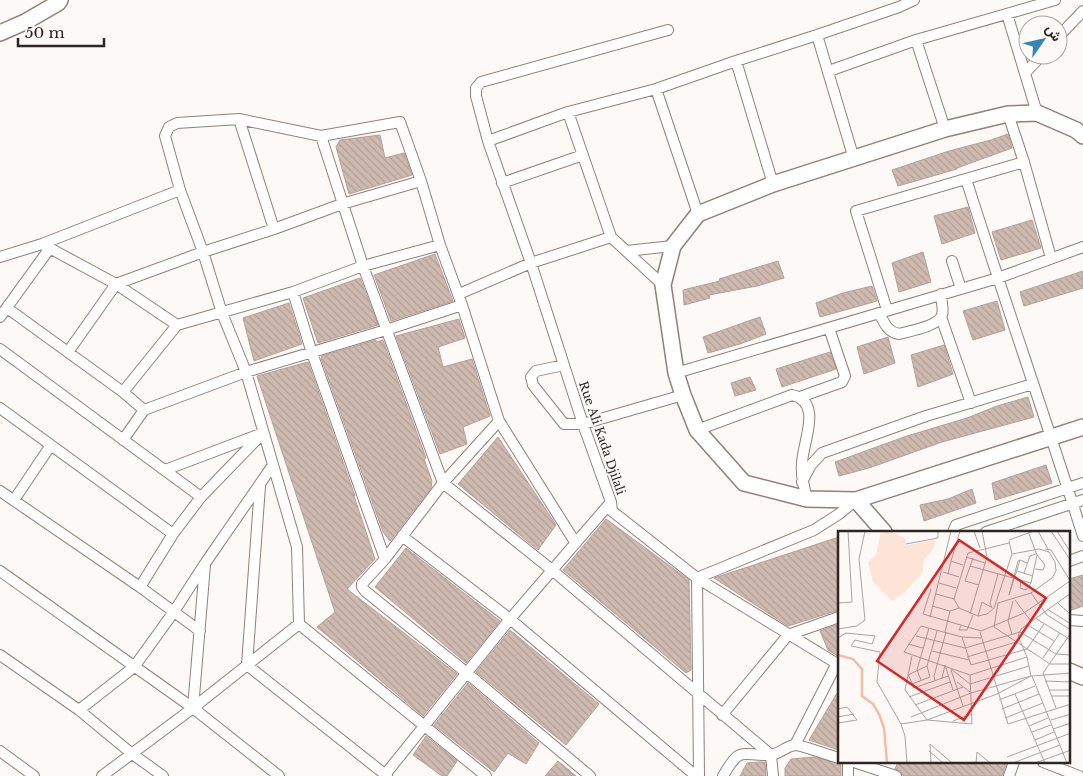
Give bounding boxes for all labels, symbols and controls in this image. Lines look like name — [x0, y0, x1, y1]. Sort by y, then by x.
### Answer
scale bar — [18, 15, 104, 47]
north arrow — [1018, 15, 1068, 65]
text: ش — [1042, 21, 1066, 45]
text: 50 m — [25, 23, 65, 42]
street label: Rue Ali Kada Djilali — [576, 379, 629, 497]
inset map — [838, 531, 1070, 764]

